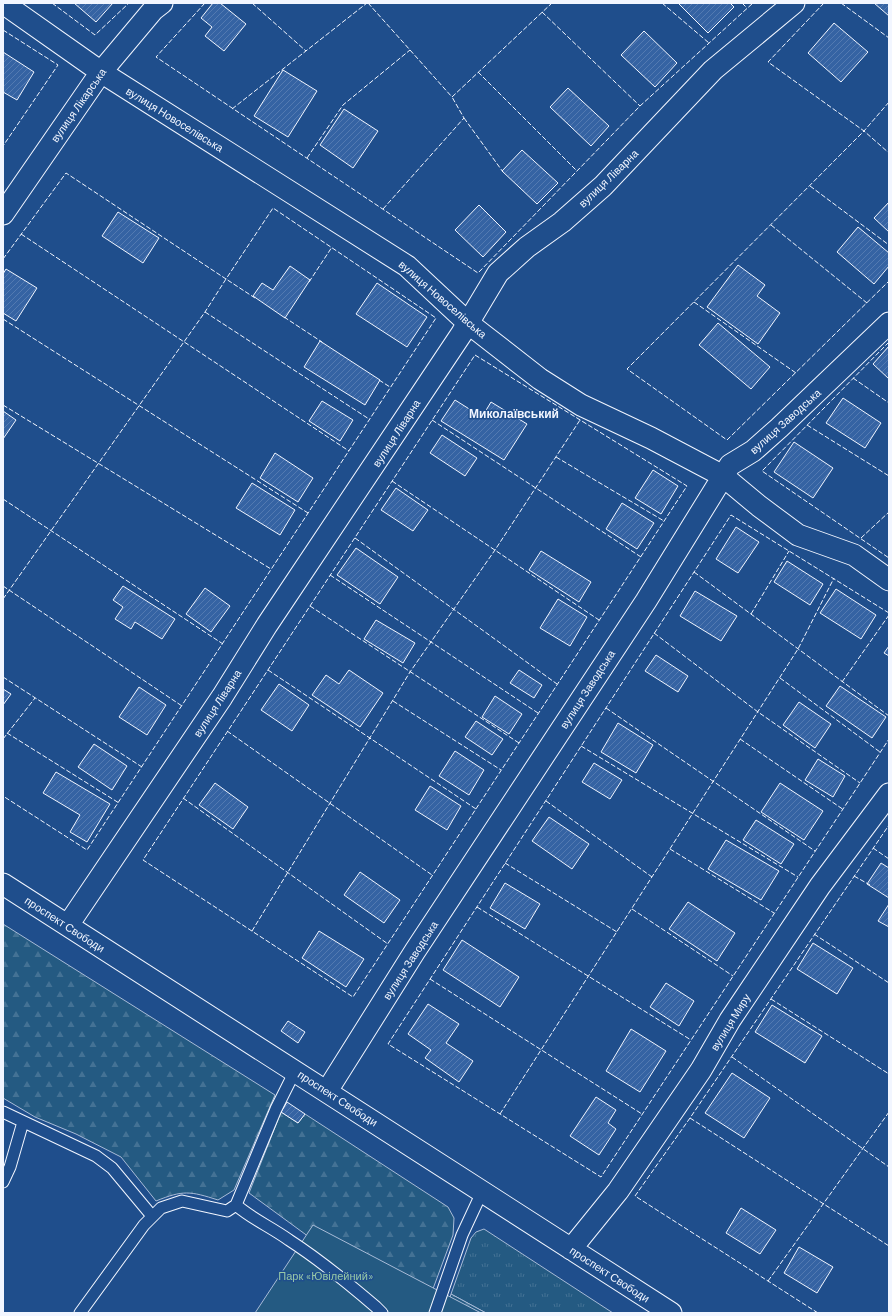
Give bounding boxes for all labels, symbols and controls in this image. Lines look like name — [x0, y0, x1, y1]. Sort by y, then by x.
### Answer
street label: вулиця Лікарська — [48, 65, 109, 144]
street label: вулиця Новоселівська — [124, 84, 227, 155]
street label: вулиця Ліварна — [576, 146, 641, 210]
street label: вулиця Новоселівська — [396, 257, 490, 341]
street label: вулиця Заводська — [747, 385, 824, 456]
street label: вулиця Ліварна — [369, 396, 423, 469]
district label: Миколаївський — [469, 406, 559, 420]
street label: вулиця Заводська — [557, 647, 618, 731]
street label: вулиця Ліварна — [190, 666, 244, 739]
street label: проспект Свободи — [23, 893, 107, 955]
street label: вулиця Заводська — [380, 918, 441, 1002]
street label: вулиця Миру — [707, 991, 753, 1053]
street label: проспект Свободи — [296, 1067, 380, 1129]
street label: проспект Свободи — [568, 1243, 652, 1305]
park label: Парк «Ювілейний» — [278, 1269, 374, 1282]

